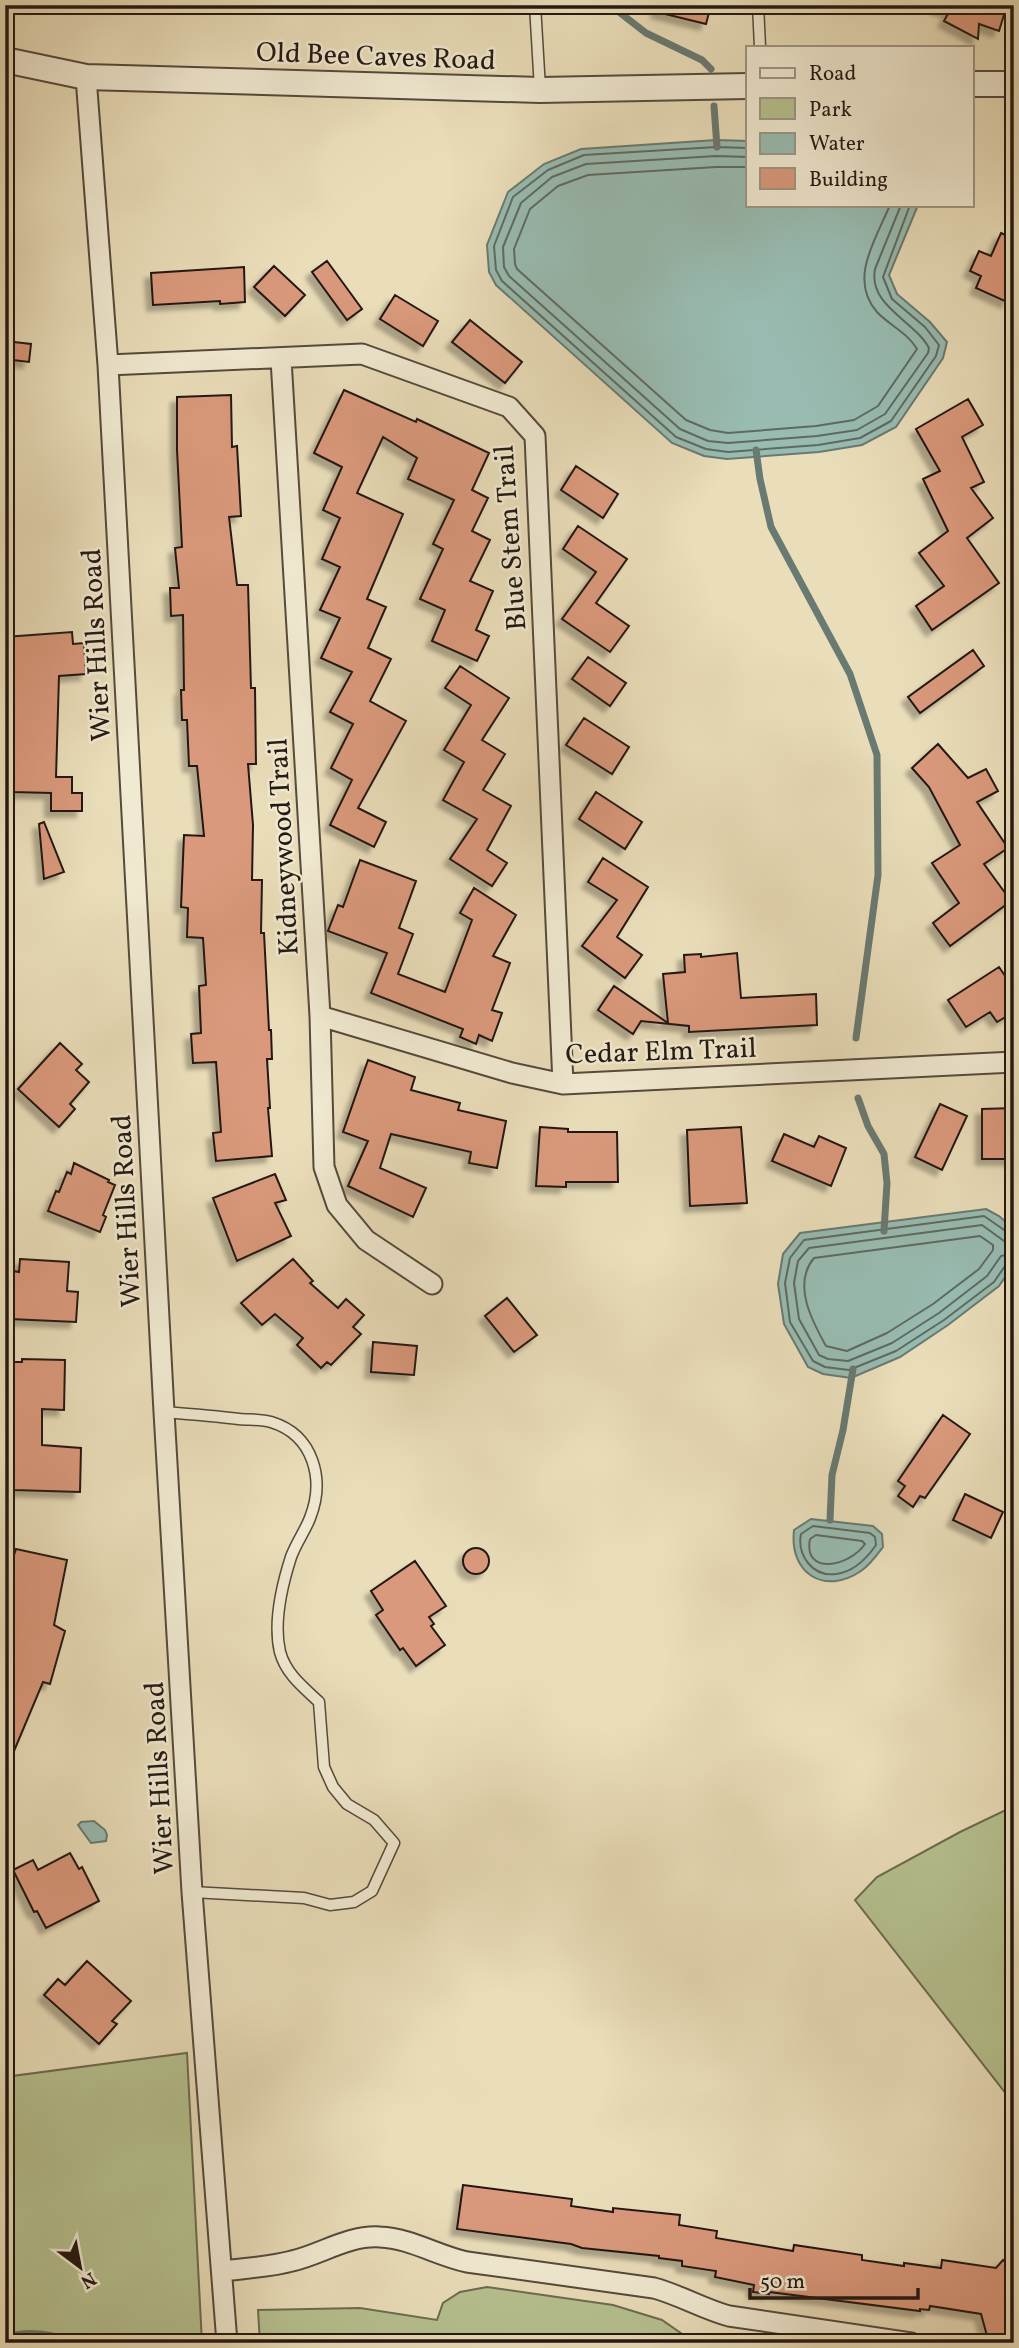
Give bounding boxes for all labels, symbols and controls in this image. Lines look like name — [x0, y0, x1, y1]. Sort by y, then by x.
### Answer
street label: Old Bee Caves Road — [255, 34, 496, 81]
legend — [746, 46, 974, 206]
text: Road — [809, 60, 856, 89]
text: Park — [809, 96, 852, 125]
text: Water — [809, 130, 865, 159]
text: Building — [809, 166, 888, 195]
street label: Blue Stem Trail — [486, 444, 537, 632]
street label: Wier Hills Road — [73, 547, 122, 742]
street label: Kidneywood Trail — [259, 737, 310, 957]
street label: Cedar Elm Trail — [565, 1030, 757, 1075]
street label: Wier Hills Road — [103, 1113, 152, 1308]
street label: Wier Hills Road — [136, 1680, 185, 1875]
north arrow — [46, 2232, 116, 2302]
scale bar — [750, 2257, 918, 2301]
text: N — [75, 2265, 101, 2295]
text: 50 m — [760, 2268, 805, 2297]

